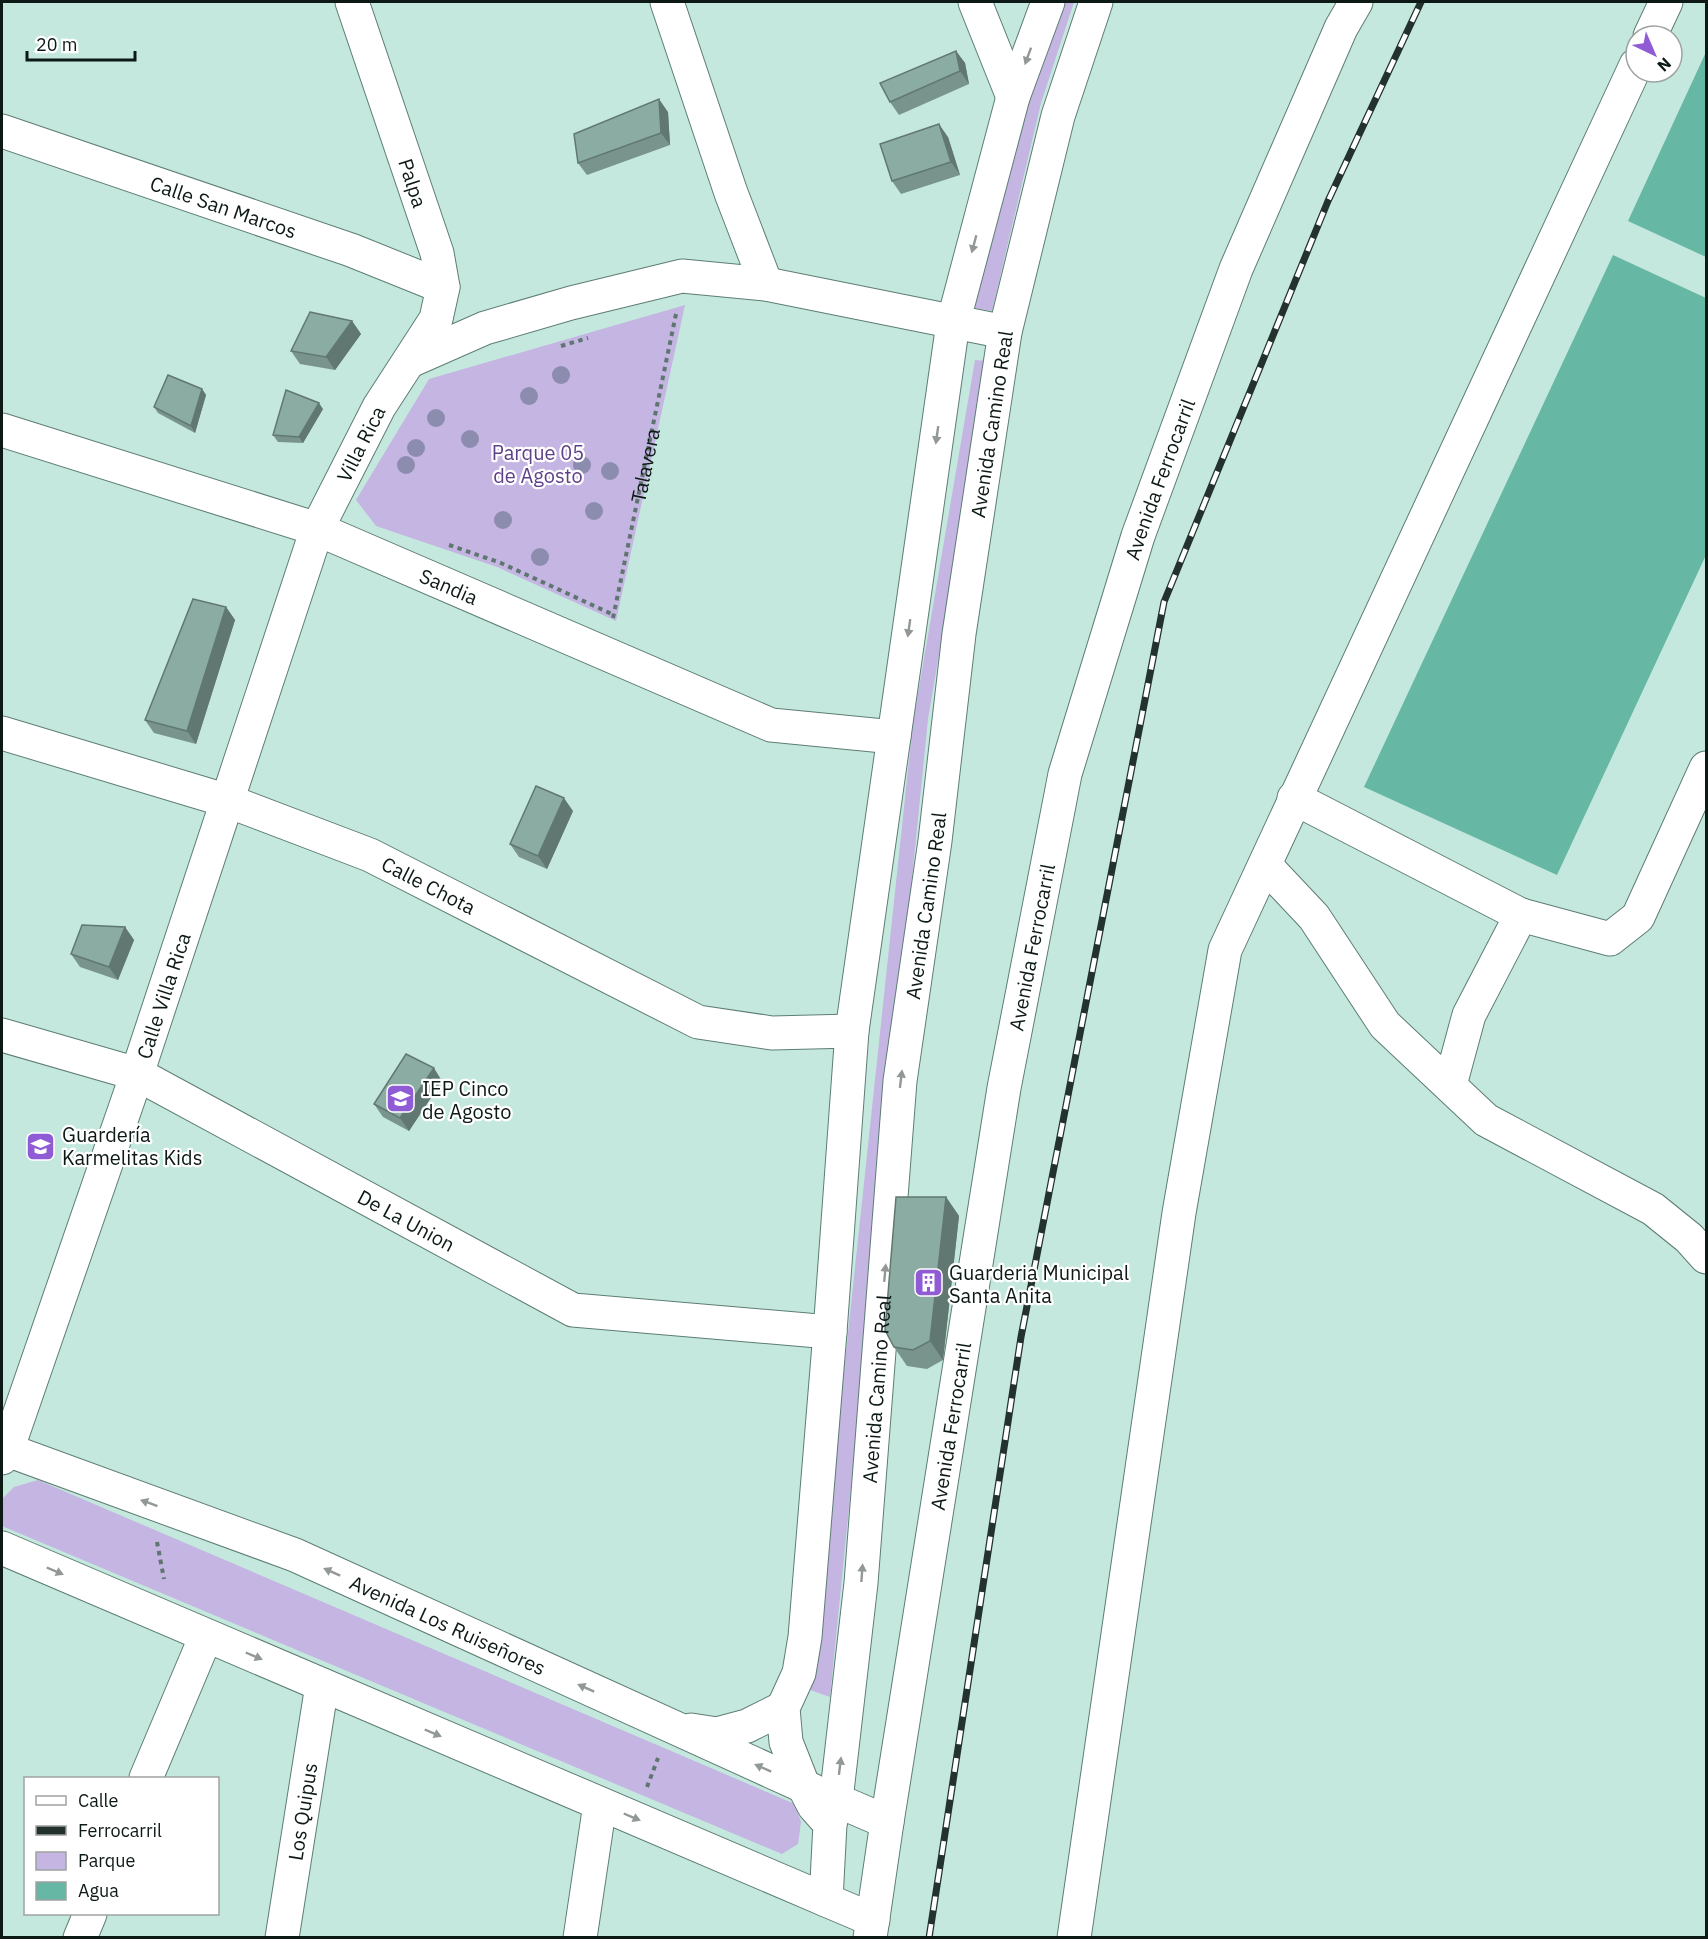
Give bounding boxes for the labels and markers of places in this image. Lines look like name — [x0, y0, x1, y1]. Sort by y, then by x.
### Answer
place label: IEP Cinco de Agosto — [422, 1075, 512, 1125]
school or university icon: IEP Cinco de Agosto — [385, 1083, 417, 1115]
place label: Guardería Karmelitas Kids — [62, 1121, 202, 1171]
school or university icon: Guardería Karmelitas Kids — [25, 1130, 57, 1162]
place label: Guarderia Municipal Santa Anita — [949, 1259, 1129, 1309]
building icon: Guarderia Municipal Santa Anita — [912, 1267, 944, 1299]

